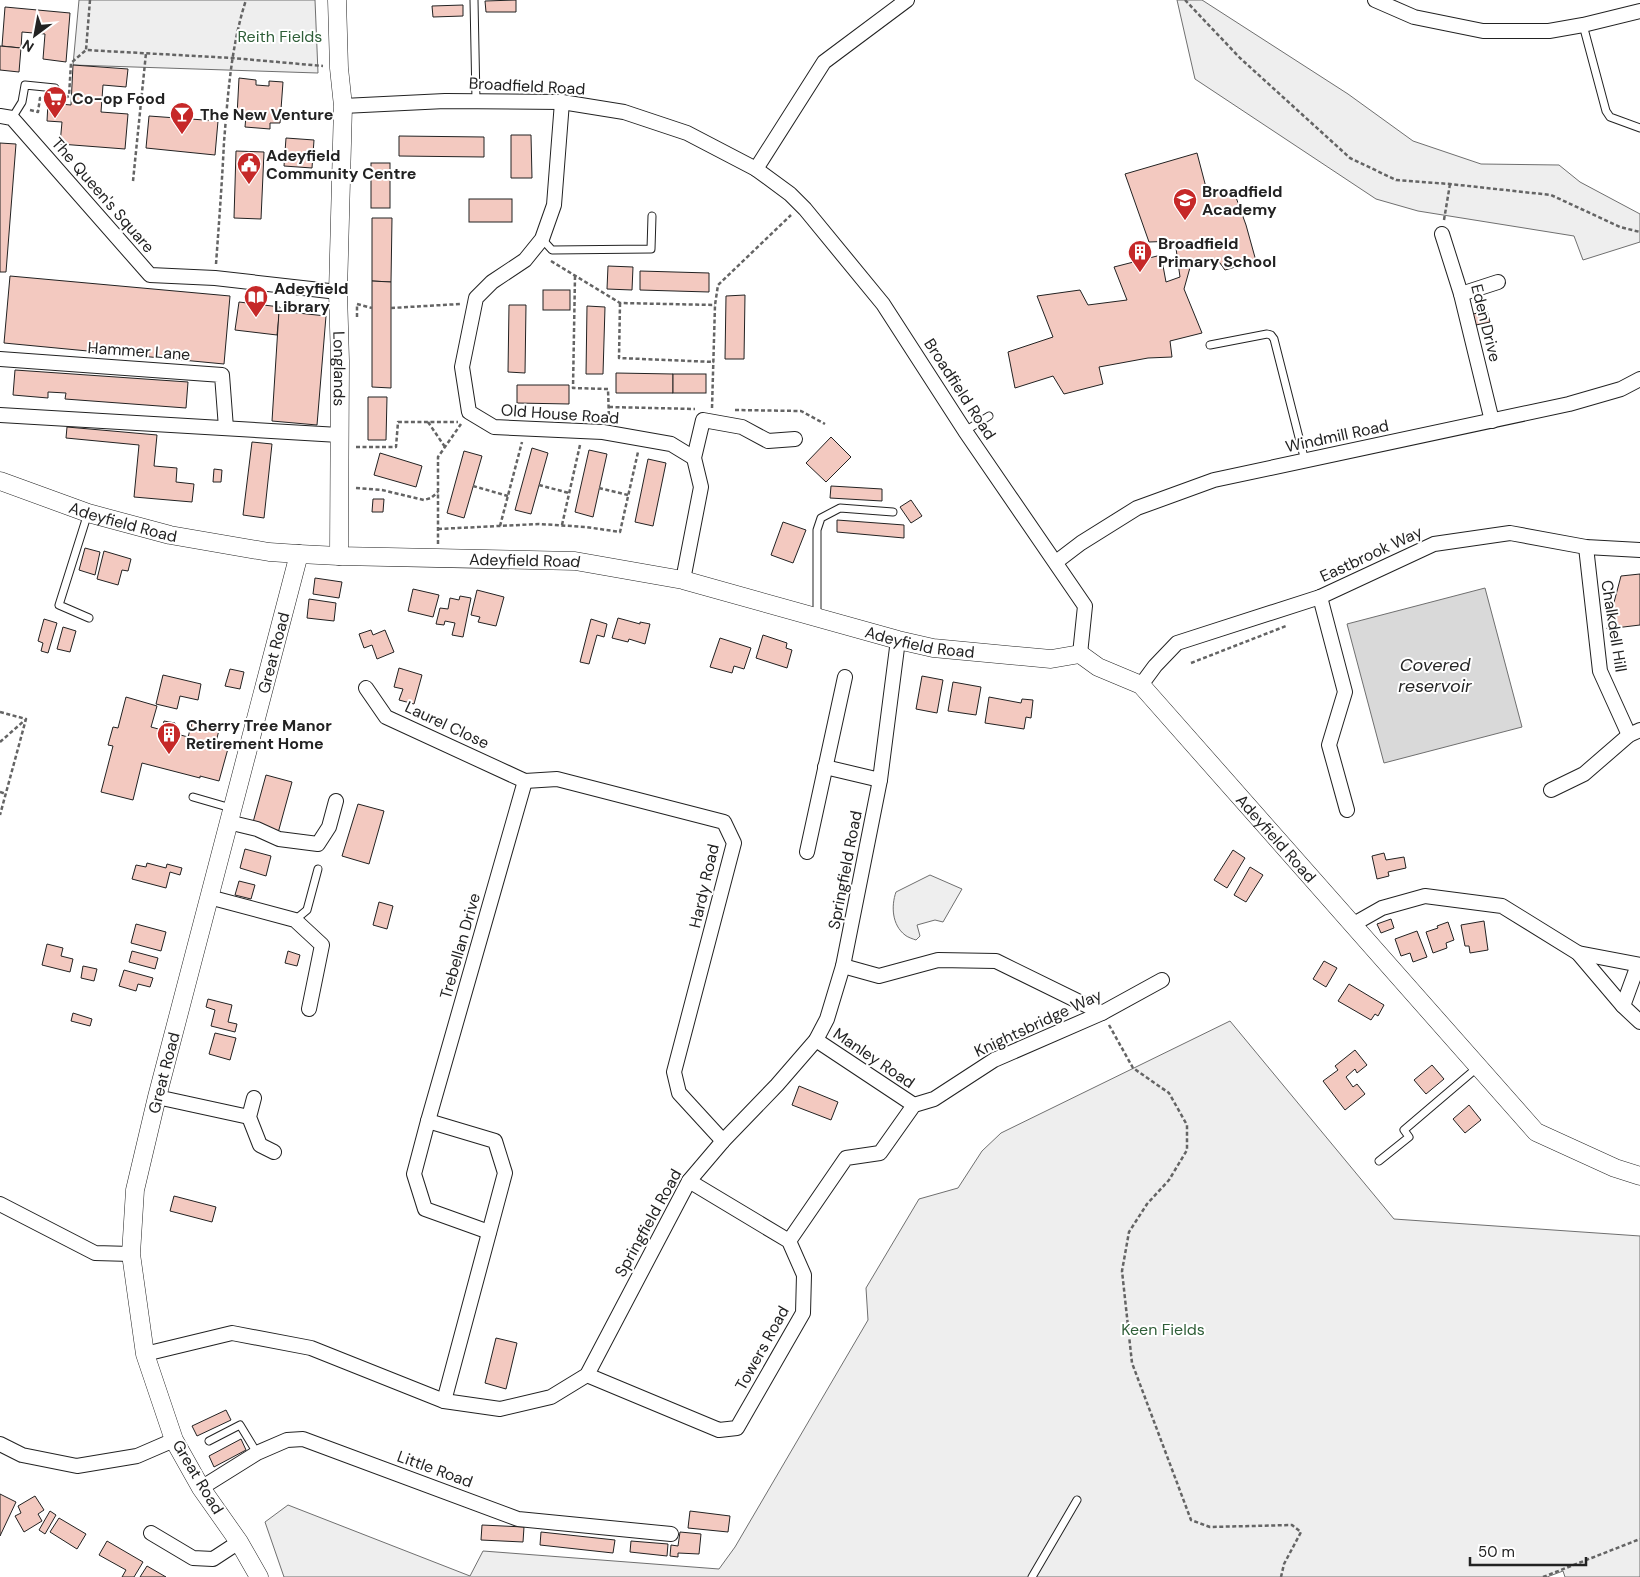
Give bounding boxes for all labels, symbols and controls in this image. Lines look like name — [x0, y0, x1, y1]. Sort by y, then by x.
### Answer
north arrow — [10, 10, 60, 60]
park label: Reith Fields — [238, 26, 322, 47]
text: N — [19, 36, 37, 56]
street label: Broadfield Road — [468, 72, 586, 100]
supermarket icon: Co-op Food — [42, 85, 68, 119]
place label: Co-op Food — [72, 88, 165, 109]
bar icon: The New Venture — [169, 101, 195, 135]
place label: The New Venture — [200, 104, 333, 125]
street label: The Queen's Square — [47, 133, 159, 257]
place label: Adeyfield Community Centre — [266, 145, 416, 184]
public building icon: Adeyfield Community Centre — [236, 151, 262, 185]
place label: Broadfield Academy — [1202, 181, 1282, 220]
school or university icon: Broadfield Academy — [1172, 187, 1198, 221]
place label: Broadfield Primary School — [1158, 233, 1276, 272]
building icon: Broadfield Primary School — [1127, 239, 1153, 273]
place label: Adeyfield Library — [274, 278, 349, 317]
street label: Eden Drive — [1466, 282, 1506, 364]
library icon: Adeyfield Library — [243, 284, 269, 318]
street label: Longlands — [329, 331, 351, 406]
street label: Broadfield Road — [919, 334, 1001, 444]
street label: Hammer Lane — [87, 337, 191, 365]
street label: Old House Road — [500, 399, 620, 429]
street label: Windmill Road — [1283, 415, 1391, 457]
street label: Adeyfield Road — [66, 497, 179, 547]
street label: Eastbrook Way — [1316, 521, 1426, 587]
street label: Adeyfield Road — [469, 548, 582, 572]
street label: Chalkdell Hill — [1596, 579, 1632, 673]
street label: Great Road — [252, 610, 294, 696]
street label: Adeyfield Road — [863, 621, 975, 662]
water label: Covered reservoir — [1398, 653, 1473, 698]
street label: Laurel Close — [402, 696, 492, 754]
place label: Cherry Tree Manor Retirement Home — [186, 715, 332, 754]
building icon: Cherry Tree Manor Retirement Home — [156, 721, 182, 755]
street label: Adeyfield Road — [1232, 789, 1321, 887]
street label: Springfield Road — [823, 809, 867, 931]
street label: Hardy Road — [684, 842, 724, 930]
street label: Trebellan Drive — [435, 891, 485, 1001]
street label: Knightsbridge Way — [971, 984, 1105, 1062]
street label: Manley Road — [829, 1023, 919, 1093]
street label: Great Road — [143, 1030, 184, 1115]
street label: Springfield Road — [610, 1165, 686, 1281]
street label: Towers Road — [730, 1302, 794, 1394]
park label: Keen Fields — [1121, 1319, 1205, 1340]
street label: Great Road — [168, 1436, 228, 1518]
street label: Little Road — [394, 1446, 476, 1492]
scale bar — [1470, 1534, 1586, 1566]
text: 50 m — [1478, 1542, 1515, 1562]

